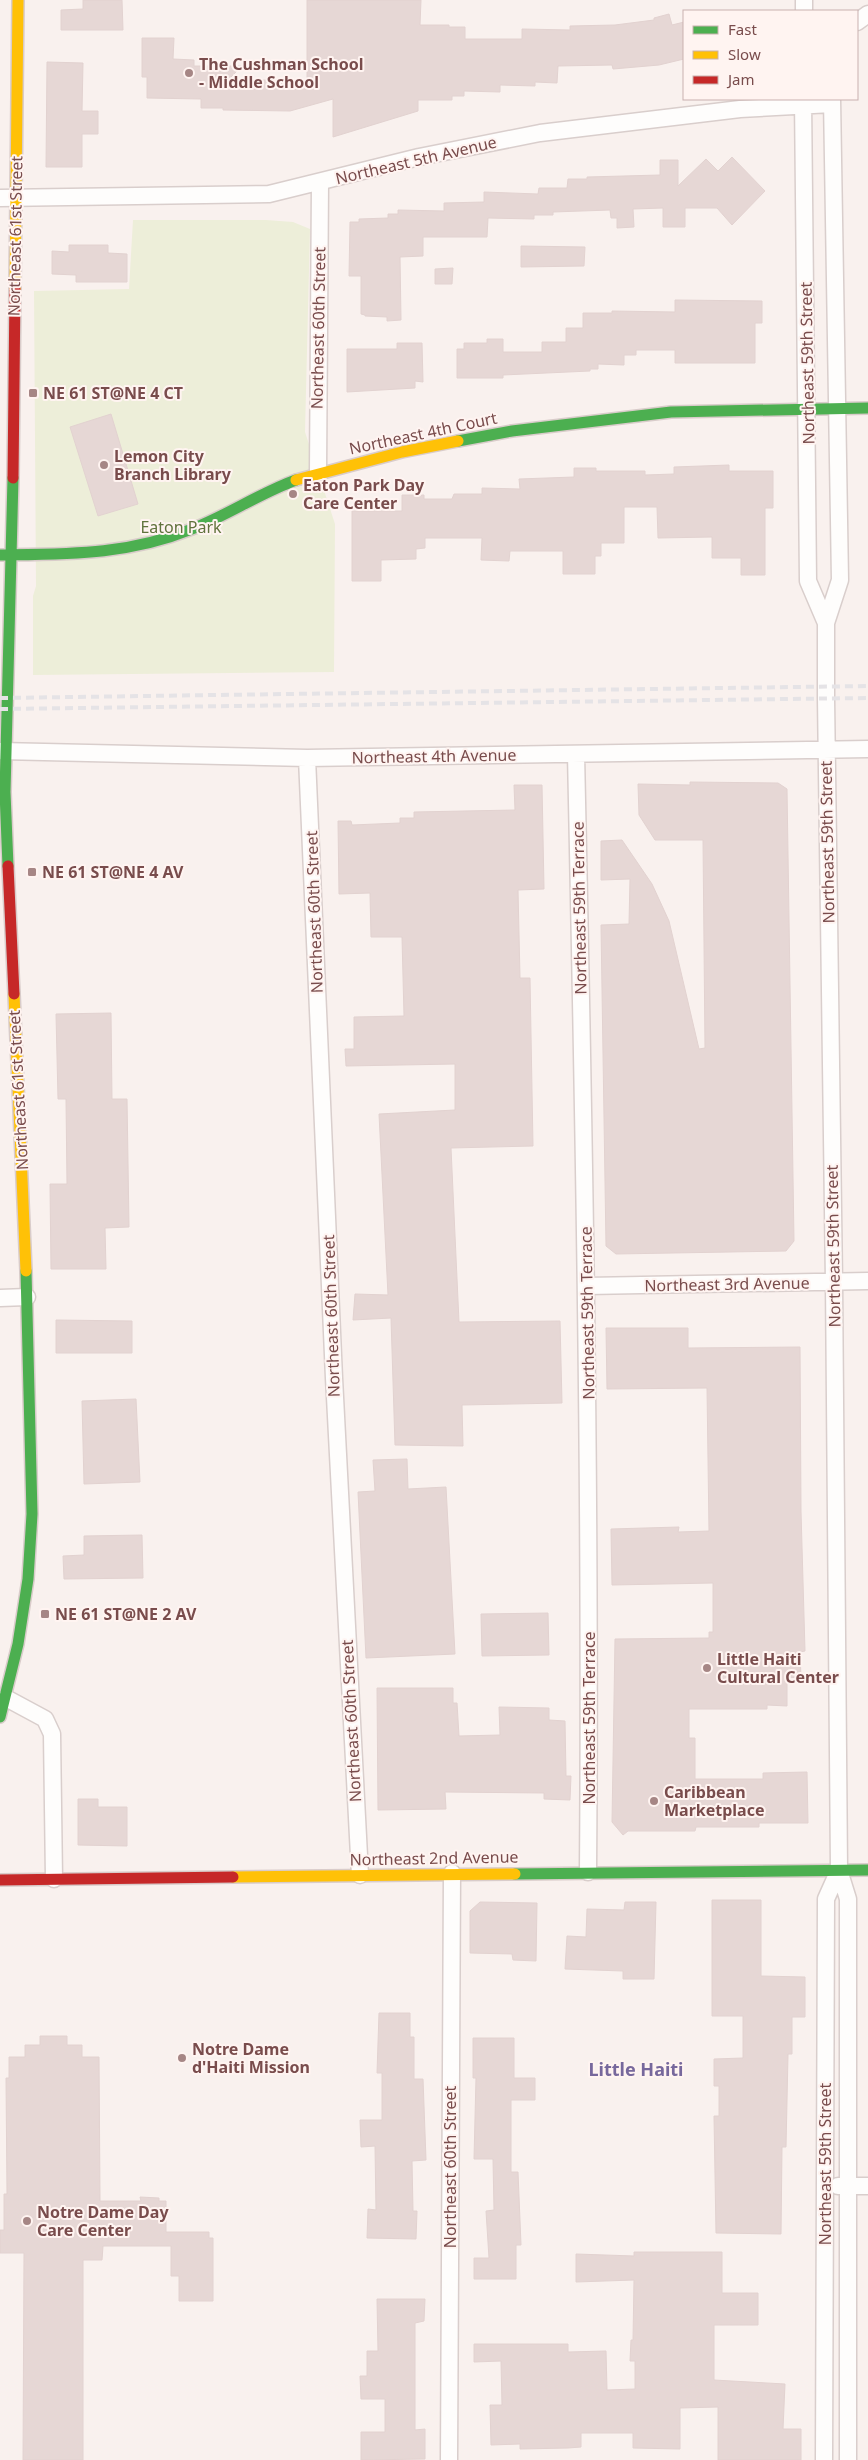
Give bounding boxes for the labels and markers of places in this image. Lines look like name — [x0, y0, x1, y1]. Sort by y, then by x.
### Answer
place label: The Cushman School - Middle School — [199, 53, 363, 93]
marker: The Cushman School - Middle School — [183, 67, 195, 79]
place label: NE 61 ST@NE 4 CT — [43, 382, 183, 404]
marker: NE 61 ST@NE 4 CT — [27, 387, 39, 399]
place label: Lemon City Branch Library — [114, 445, 232, 485]
marker: Lemon City Branch Library — [98, 459, 110, 471]
place label: Eaton Park Day Care Center — [303, 474, 425, 514]
marker: Eaton Park Day Care Center — [287, 488, 299, 500]
place label: NE 61 ST@NE 4 AV — [42, 861, 184, 883]
marker: NE 61 ST@NE 4 AV — [26, 866, 38, 878]
place label: NE 61 ST@NE 2 AV — [55, 1603, 197, 1625]
marker: NE 61 ST@NE 2 AV — [39, 1608, 51, 1620]
place label: Little Haiti Cultural Center — [717, 1648, 839, 1688]
marker: Little Haiti Cultural Center — [701, 1662, 713, 1674]
place label: Caribbean Marketplace — [664, 1781, 765, 1821]
marker: Caribbean Marketplace — [648, 1795, 660, 1807]
place label: Notre Dame d'Haiti Mission — [192, 2038, 310, 2078]
marker: Notre Dame d'Haiti Mission — [176, 2052, 188, 2064]
place label: Notre Dame Day Care Center — [37, 2201, 169, 2241]
marker: Notre Dame Day Care Center — [21, 2215, 33, 2227]

